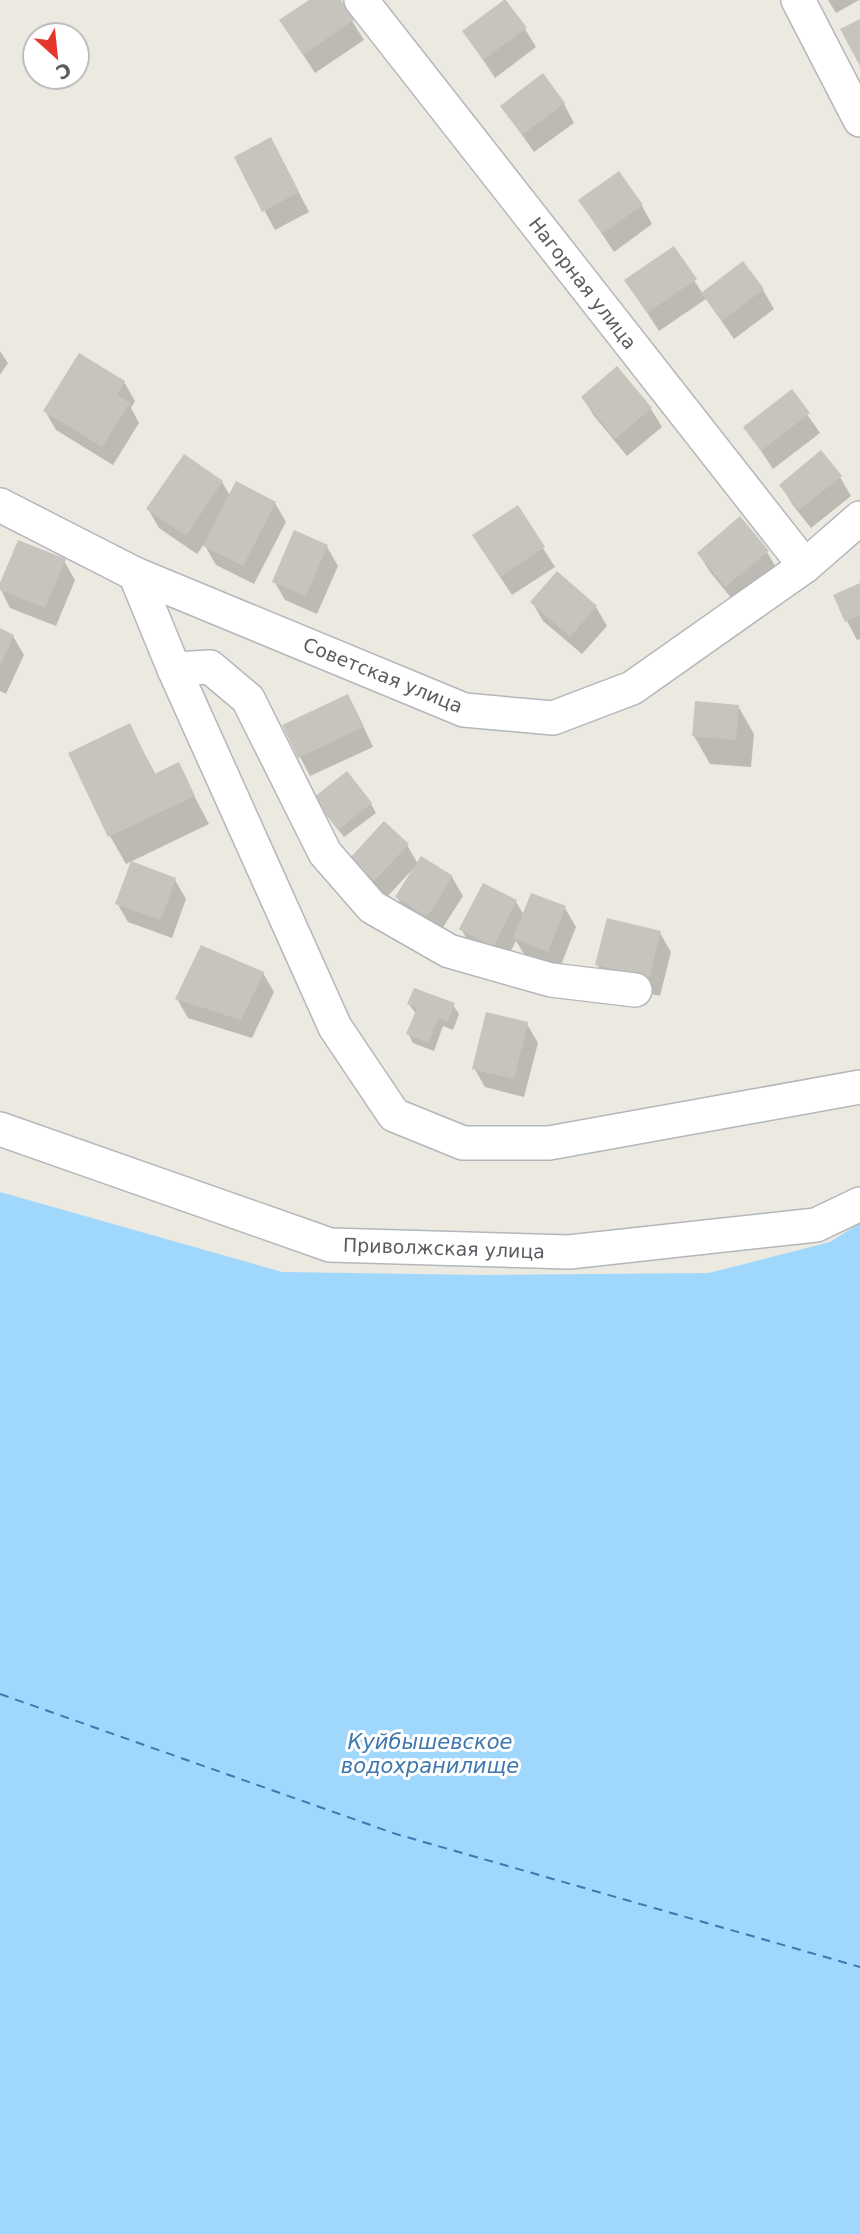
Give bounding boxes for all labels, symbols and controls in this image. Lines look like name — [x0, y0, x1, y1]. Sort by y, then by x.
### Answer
north arrow — [21, 21, 91, 91]
text: С — [53, 58, 75, 84]
street label: Нагорная улица — [525, 213, 641, 353]
street label: Советская улица — [300, 633, 466, 717]
street label: Приволжская улица — [343, 1233, 545, 1263]
water label: Куйбышевское водохранилище — [341, 1730, 519, 1778]

